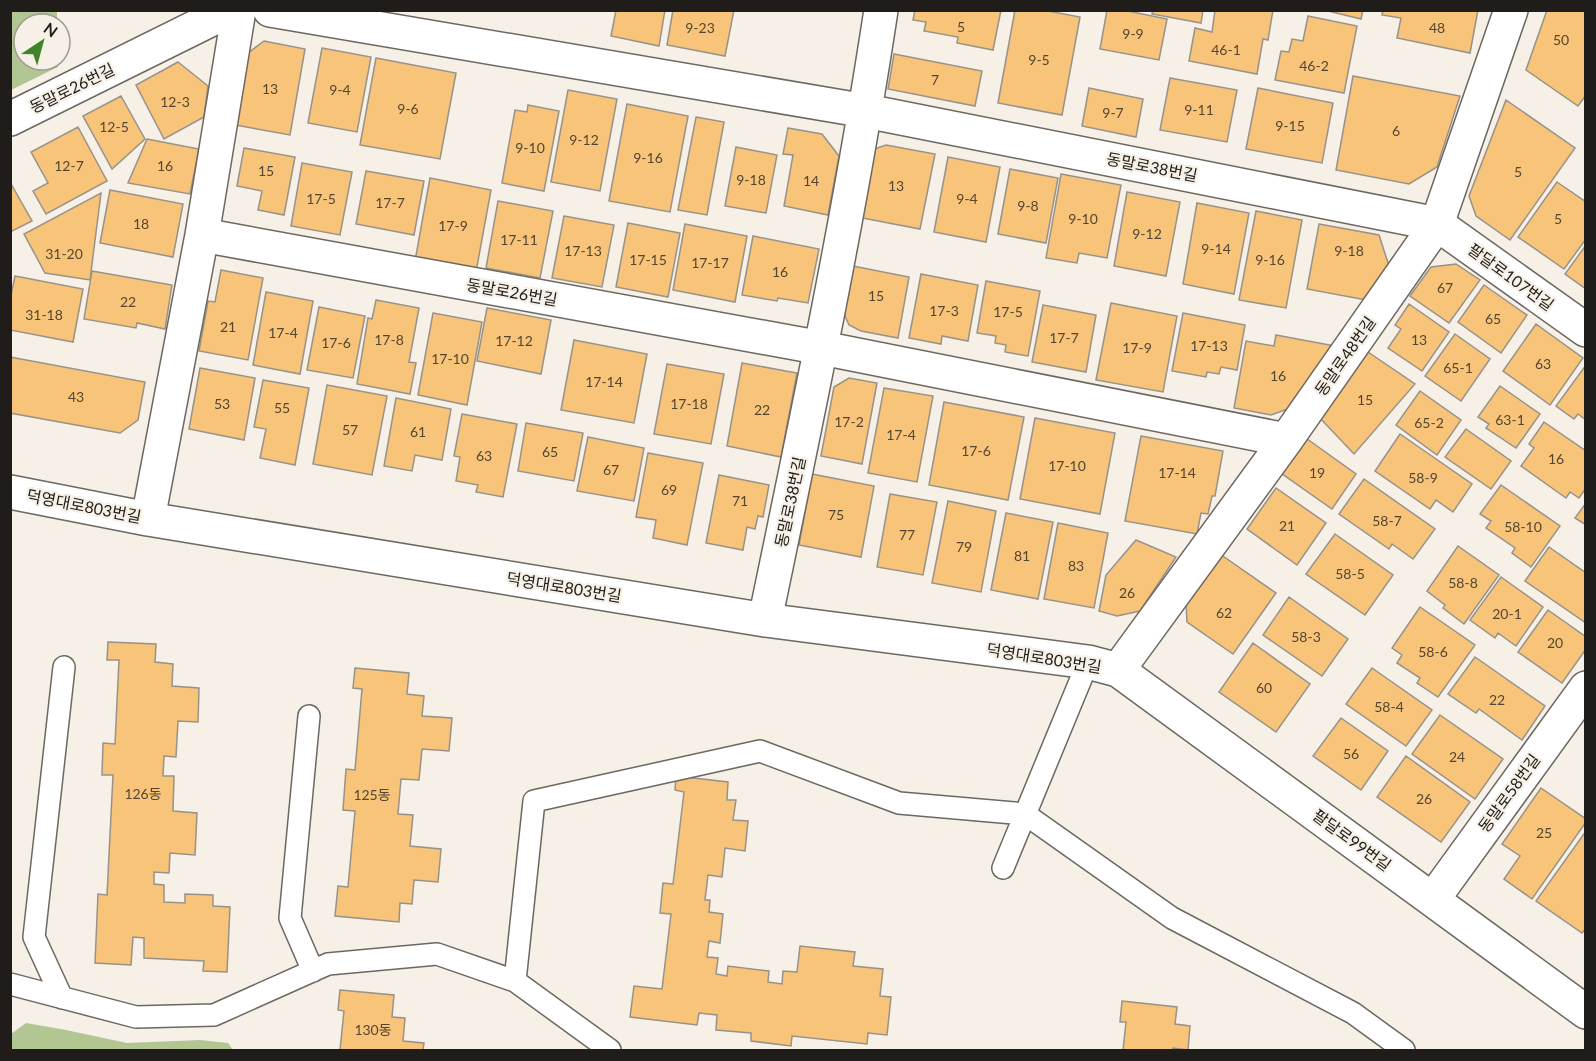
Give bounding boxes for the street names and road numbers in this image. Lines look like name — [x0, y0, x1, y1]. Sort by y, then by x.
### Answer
street label: 동말로26번길 — [26, 59, 117, 116]
street label: 동말로38번길 — [1105, 148, 1199, 185]
street label: 팔달로107번길 — [1465, 239, 1558, 314]
street label: 동말로26번길 — [465, 274, 559, 309]
street label: 동말로48번길 — [1310, 313, 1379, 399]
street label: 동말로38번길 — [771, 455, 808, 549]
street label: 덕영대로803번길 — [25, 485, 143, 526]
street label: 덕영대로803번길 — [505, 568, 623, 605]
street label: 덕영대로803번길 — [985, 639, 1103, 676]
street label: 동말로58번길 — [1474, 750, 1543, 836]
street label: 팔달로99번길 — [1309, 805, 1395, 874]

